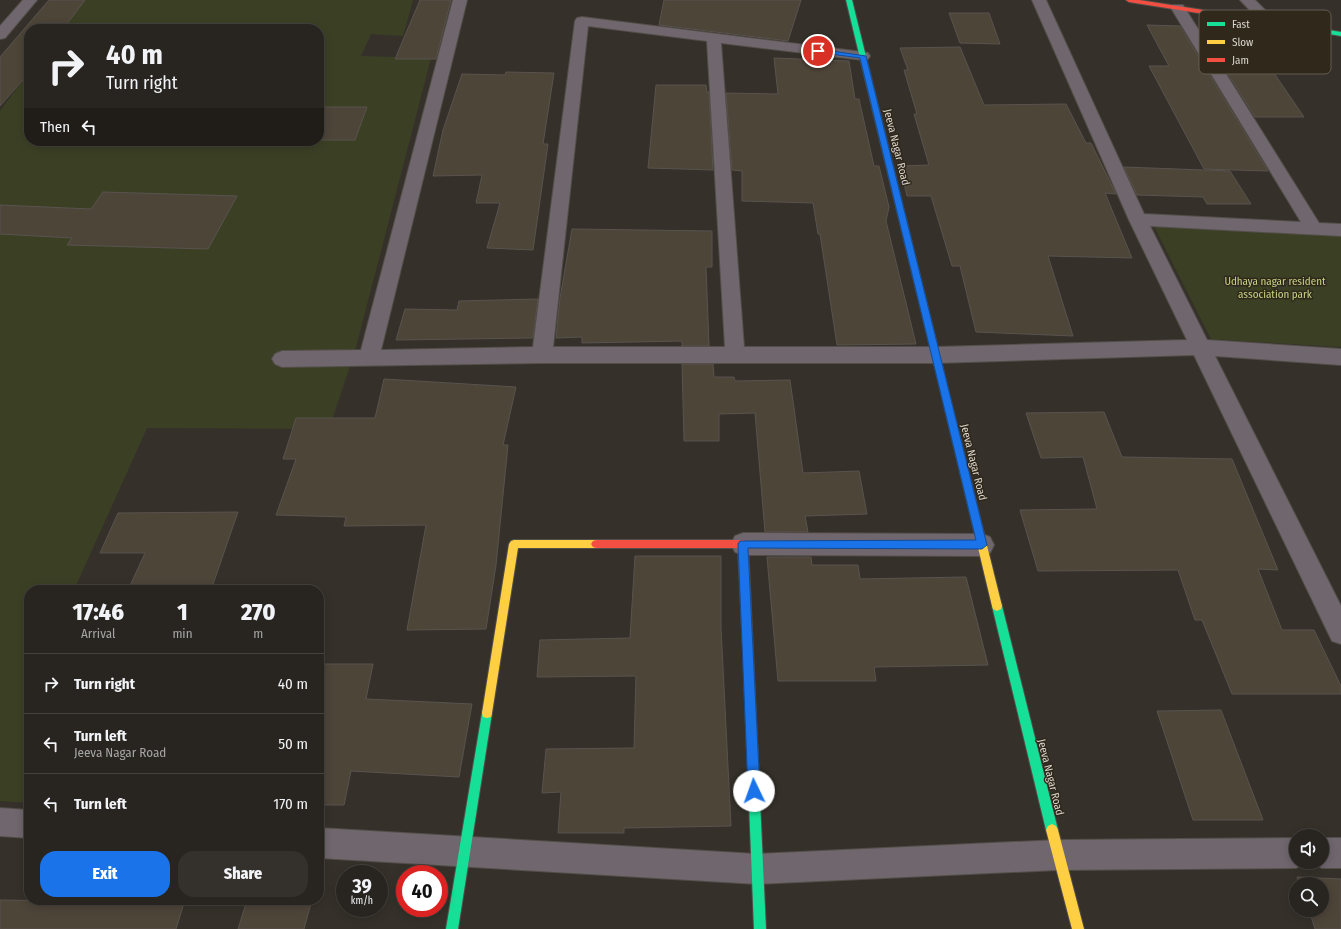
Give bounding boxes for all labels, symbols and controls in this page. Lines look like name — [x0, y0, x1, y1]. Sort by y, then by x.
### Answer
legend — [1199, 10, 1331, 74]
text: Fast — [1232, 18, 1250, 31]
pin — [801, 34, 835, 68]
text: Slow — [1232, 36, 1253, 49]
text: 40 m — [106, 38, 163, 71]
icon: right — [40, 40, 92, 92]
icon: arrive — [807, 40, 829, 62]
text: Jam — [1232, 54, 1249, 67]
text: Turn right — [106, 72, 178, 94]
street label: Jeeva Nagar Road — [881, 108, 912, 187]
icon: left — [78, 116, 100, 138]
text: Then — [40, 118, 70, 136]
park label: Udhaya nagar resident association park — [1224, 275, 1326, 301]
street label: Jeeva Nagar Road — [958, 423, 989, 502]
text: 17:46 — [72, 598, 124, 626]
text: 1 — [177, 598, 188, 626]
text: 270 — [241, 598, 276, 626]
text: Arrival — [81, 626, 115, 641]
text: min — [172, 626, 193, 641]
text: m — [253, 626, 263, 641]
icon: right — [40, 673, 62, 695]
text: Turn right — [74, 675, 135, 693]
text: 40 m — [278, 675, 308, 693]
text: Turn left — [74, 727, 127, 745]
icon: left — [40, 733, 62, 755]
text: 50 m — [278, 735, 308, 753]
street label: Jeeva Nagar Road — [1035, 738, 1066, 817]
text: Jeeva Nagar Road — [74, 745, 166, 760]
position arrow — [733, 770, 775, 812]
icon: left — [40, 793, 62, 815]
text: Turn left — [74, 795, 127, 813]
text: 170 m — [273, 795, 308, 813]
map controls — [1289, 829, 1329, 917]
button: sound — [1289, 829, 1329, 869]
button: Exit — [40, 851, 170, 897]
button: Share — [178, 851, 308, 897]
speed limit sign: 40 — [396, 865, 448, 917]
text: 39 — [352, 874, 372, 898]
button: search — [1289, 877, 1329, 917]
text: km/h — [351, 895, 373, 907]

